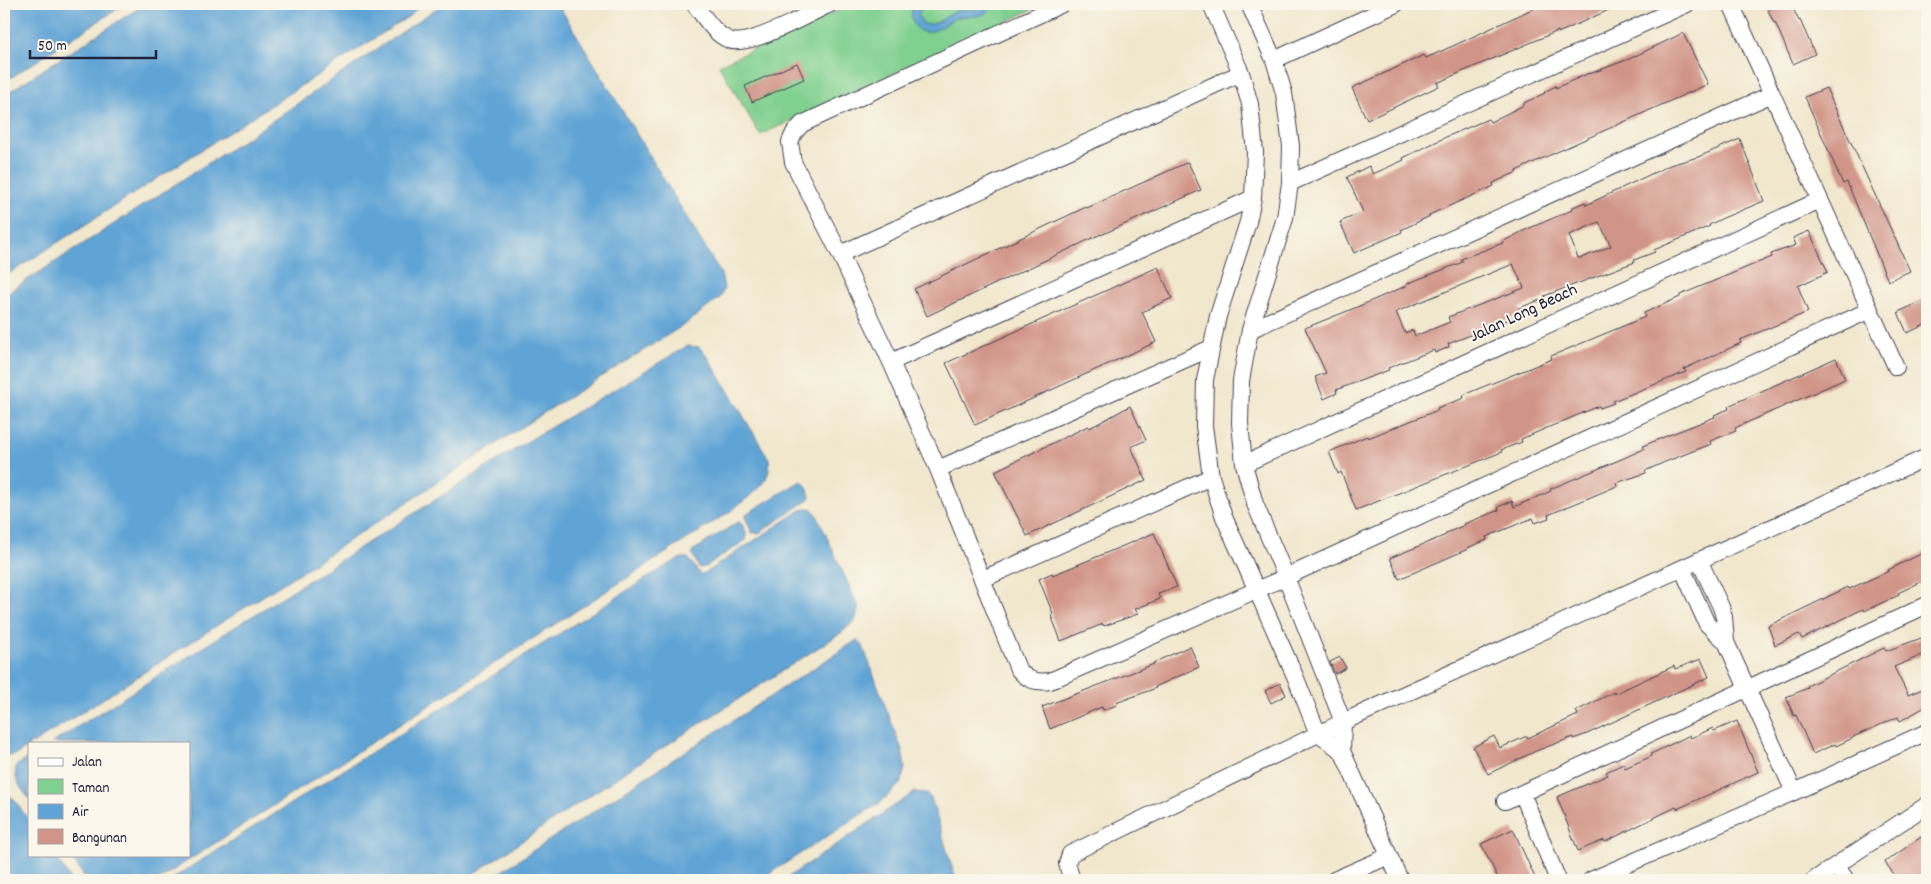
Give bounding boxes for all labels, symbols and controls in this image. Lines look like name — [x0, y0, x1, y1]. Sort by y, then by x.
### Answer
scale bar — [30, 28, 156, 60]
text: 50 m — [38, 36, 67, 58]
street label: Jalan Long Beach — [1466, 278, 1582, 350]
legend — [28, 742, 190, 856]
text: Jalan — [72, 752, 102, 774]
text: Taman — [72, 778, 109, 800]
text: Air — [72, 802, 89, 824]
text: Bangunan — [72, 828, 127, 850]

